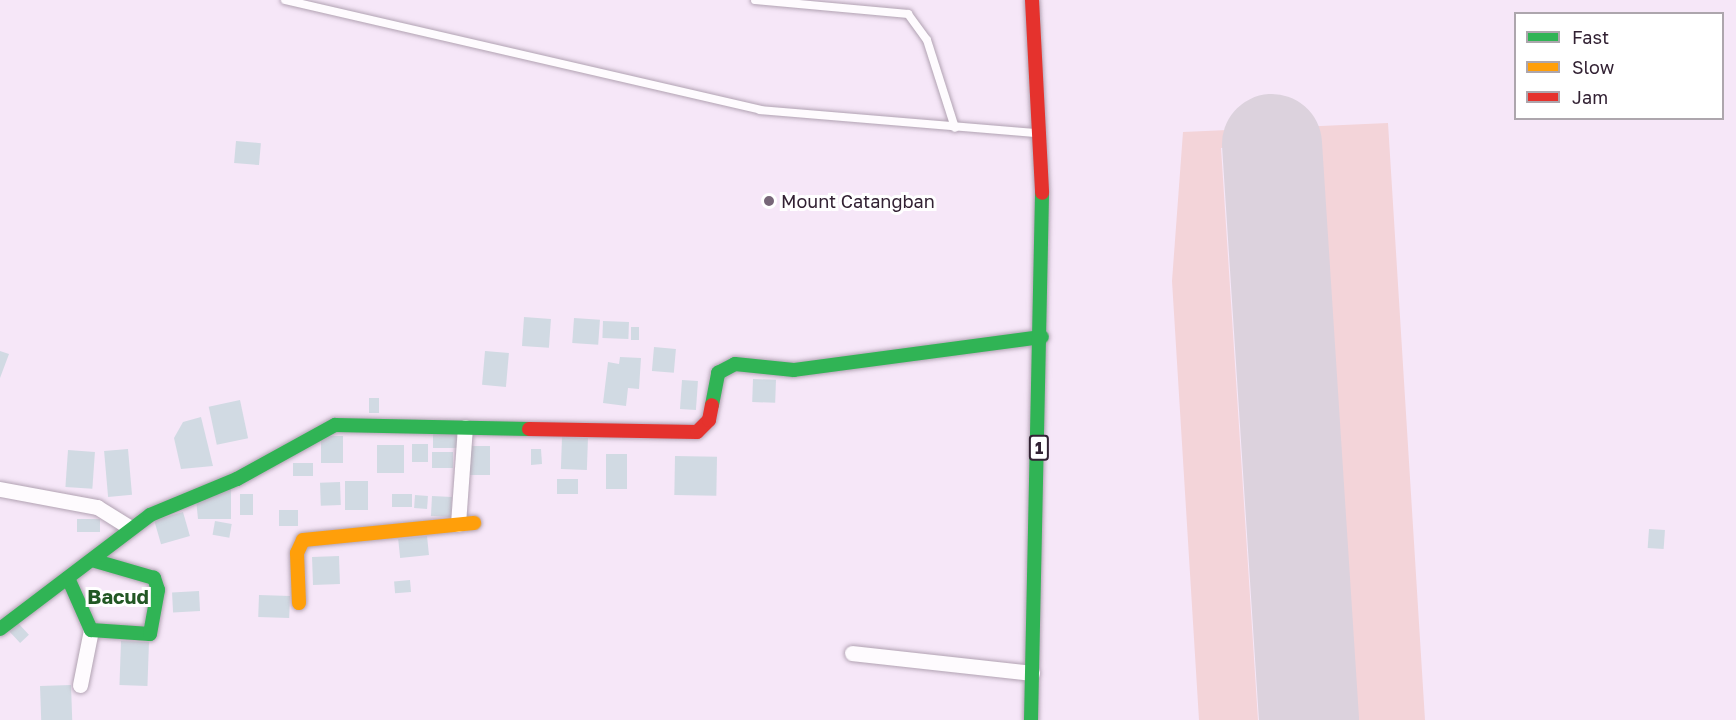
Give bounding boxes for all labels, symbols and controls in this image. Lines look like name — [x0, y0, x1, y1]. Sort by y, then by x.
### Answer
legend — [1514, 12, 1724, 120]
text: Fast — [1572, 26, 1609, 48]
text: Slow — [1572, 56, 1614, 78]
text: Jam — [1572, 86, 1608, 108]
place label: Mount Catangban — [781, 190, 935, 212]
marker: Mount Catangban — [762, 194, 776, 208]
road number: 1 — [1028, 435, 1050, 461]
district label: Bacud — [87, 584, 149, 608]

